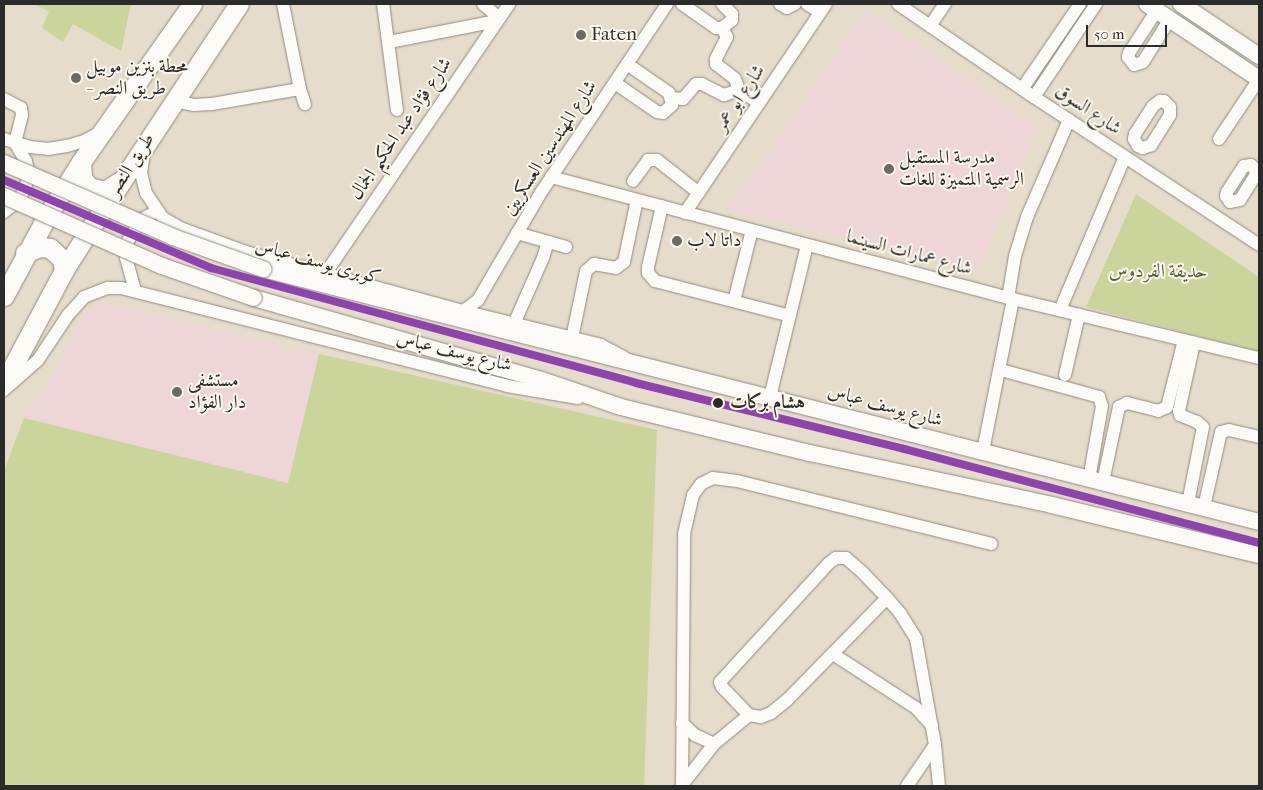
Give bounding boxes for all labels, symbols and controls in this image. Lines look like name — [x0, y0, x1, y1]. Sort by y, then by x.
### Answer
scale bar — [1088, 15, 1169, 47]
place label: Faten — [591, 24, 637, 46]
text: 50 m — [1094, 25, 1124, 43]
marker: Faten — [575, 29, 587, 41]
street label: شارع فؤاد عبد الحكيم الجمال — [345, 53, 457, 205]
place label: محطة بنزين موبيل - طريق النصر — [86, 56, 188, 100]
street label: شارع ابو عمر — [709, 60, 771, 136]
marker: محطة بنزين موبيل - طريق النصر — [70, 72, 82, 84]
street label: شارع المهندسين العسكريين — [498, 76, 602, 220]
street label: شارع السوق — [1051, 80, 1125, 140]
street label: طريق النصر — [102, 129, 160, 201]
place label: مدرسة المستقبل الرسمية المتميزة للغات — [899, 147, 1024, 191]
marker: مدرسة المستقبل الرسمية المتميزة للغات — [883, 163, 895, 175]
street label: شارع عمارات السينما — [844, 225, 974, 281]
place label: داتا لاب — [687, 230, 741, 252]
street label: كوبرى يوسف عباس — [253, 234, 383, 290]
marker: داتا لاب — [671, 235, 683, 247]
park label: حديقة الفردوس — [1109, 261, 1207, 283]
street label: شارع يوسف عباس — [394, 327, 514, 377]
place label: مستشفى دار الفؤاد — [188, 370, 246, 414]
street label: شارع يوسف عباس — [825, 380, 945, 432]
marker: مستشفى دار الفؤاد — [170, 385, 184, 399]
place label: هشام بركات — [730, 392, 805, 414]
marker: هشام بركات — [709, 394, 727, 412]

